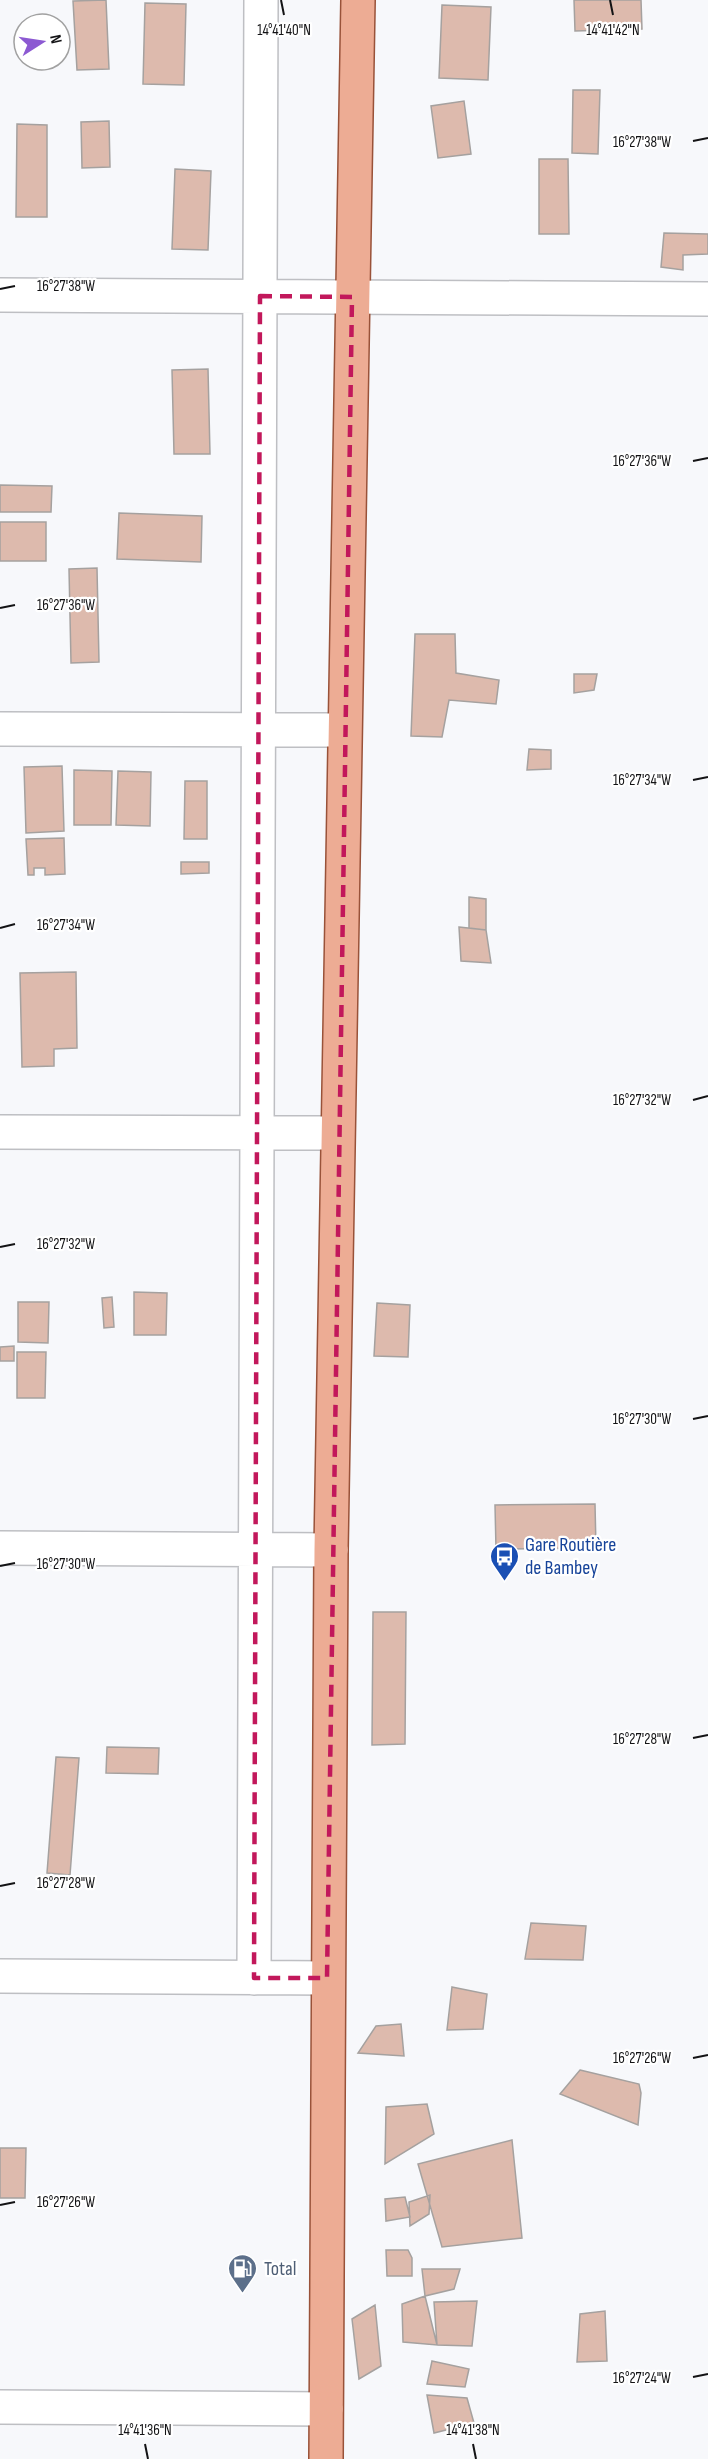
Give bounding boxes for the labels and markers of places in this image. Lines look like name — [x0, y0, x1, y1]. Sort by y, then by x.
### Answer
place label: Gare Routière de Bambey — [525, 1533, 616, 1580]
bus stop icon: Gare Routière de Bambey — [488, 1540, 520, 1582]
fuel station icon: Total — [227, 2252, 259, 2294]
place label: Total — [264, 2257, 297, 2281]

